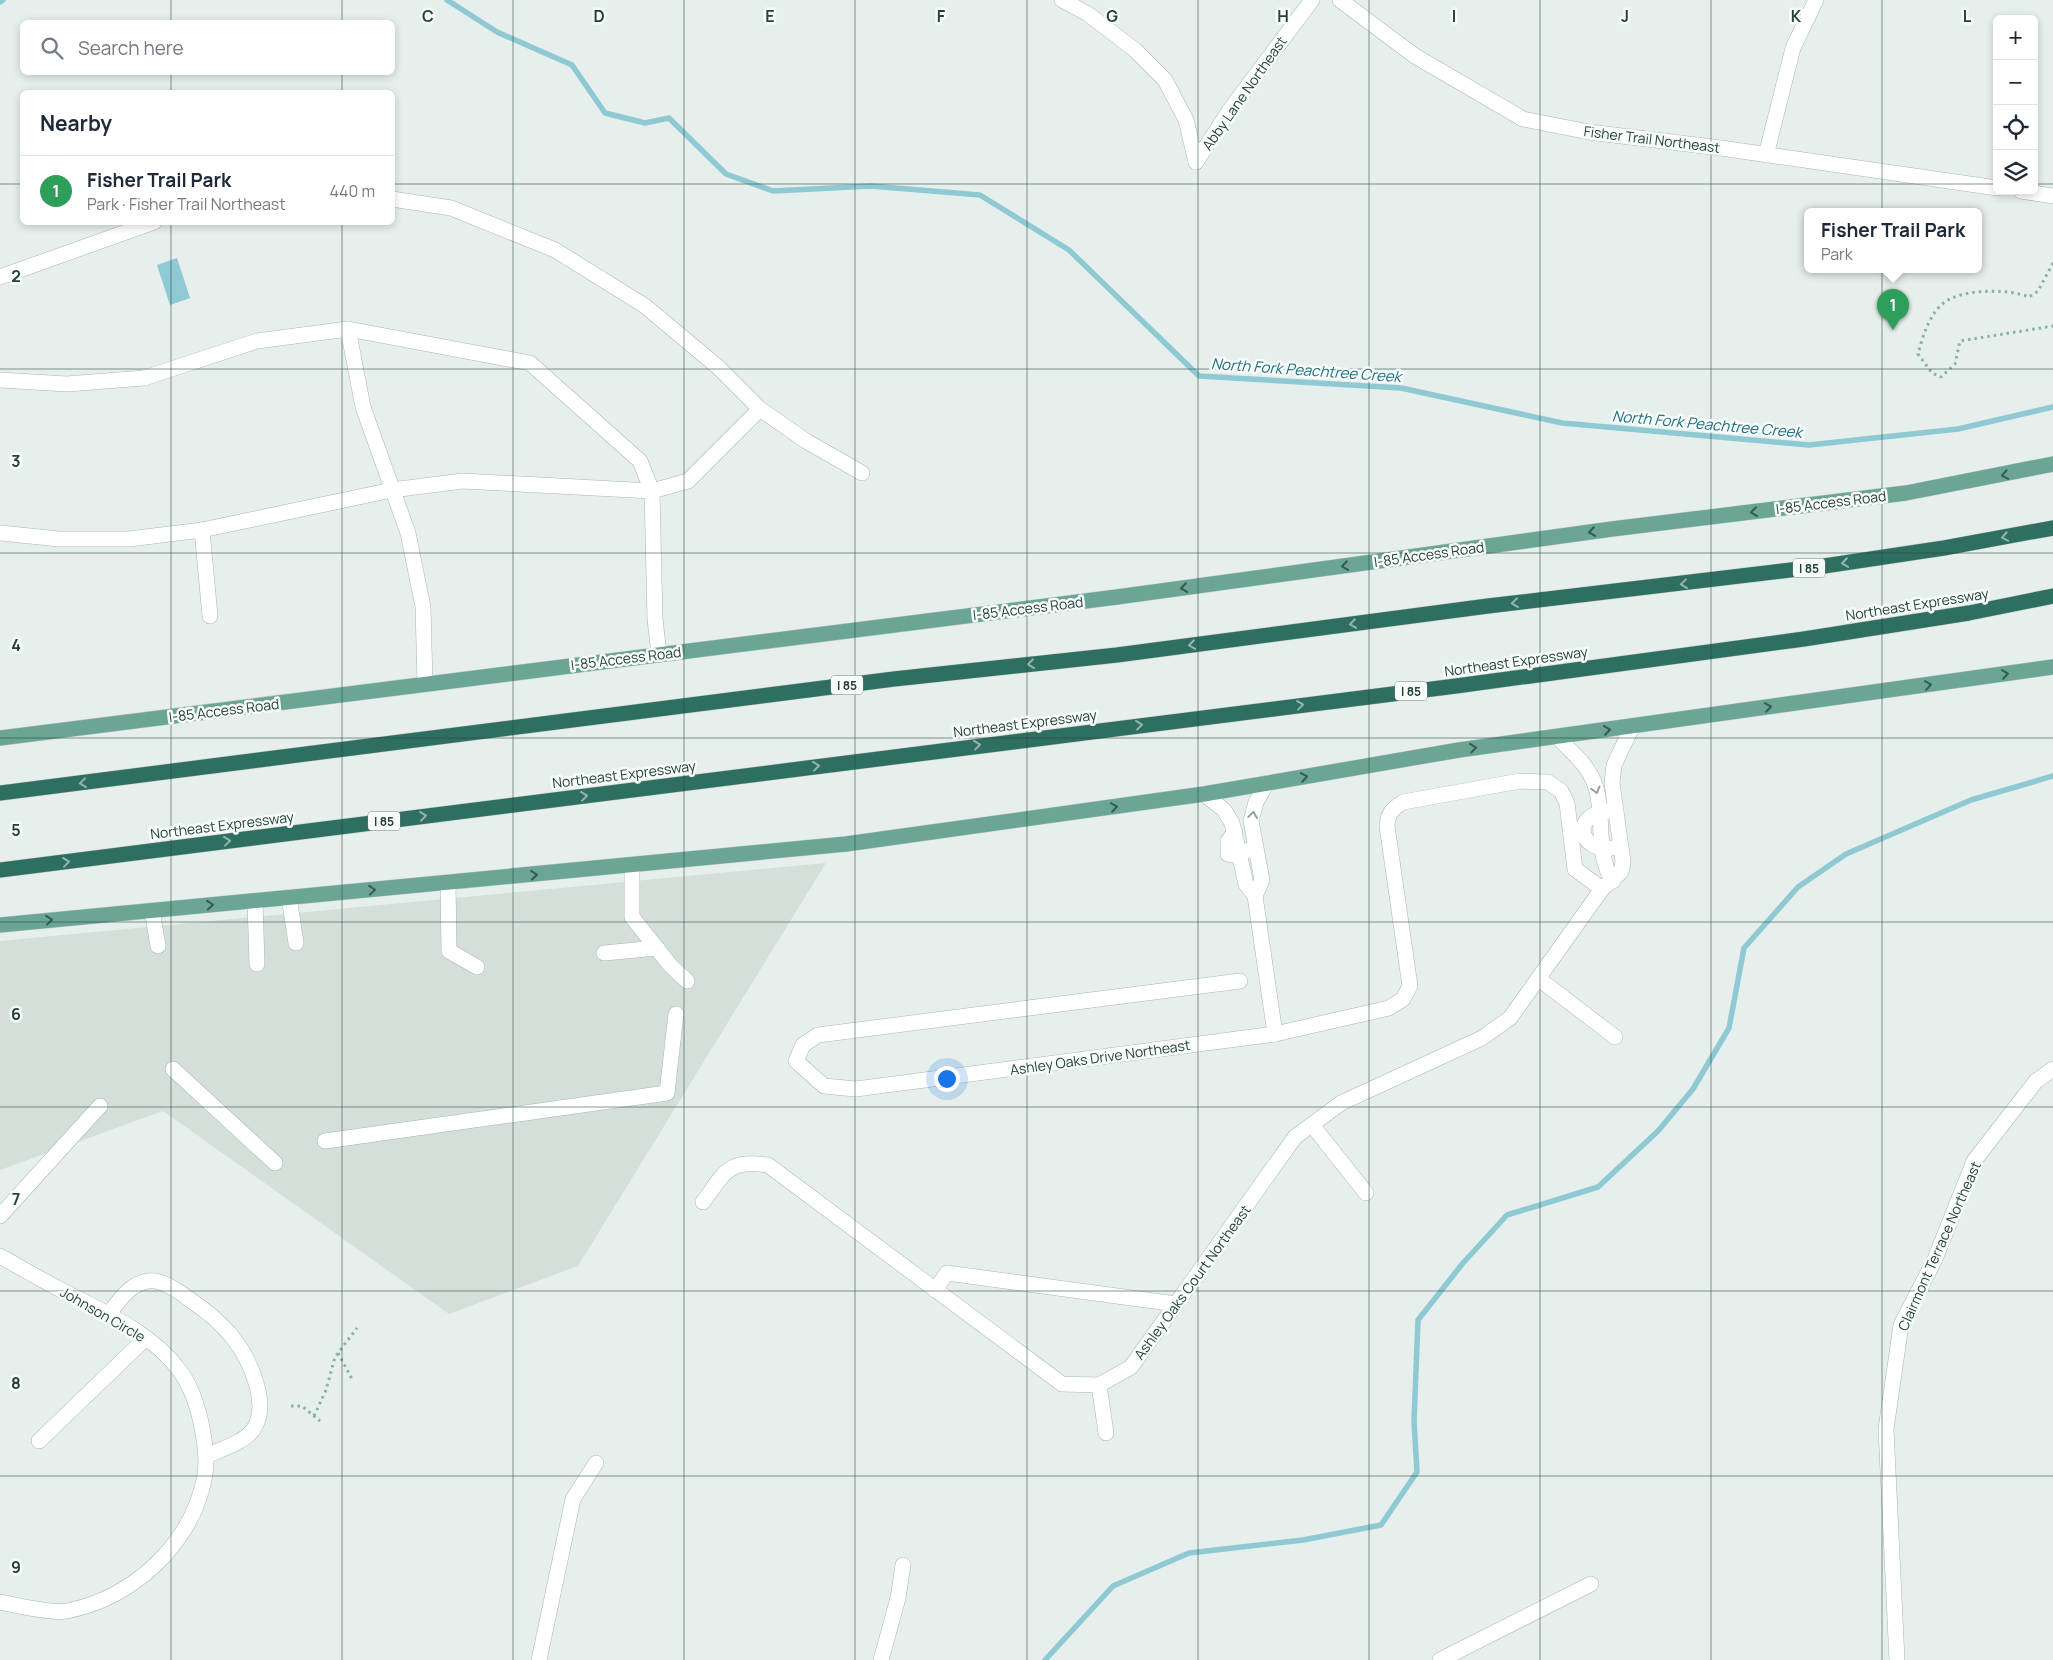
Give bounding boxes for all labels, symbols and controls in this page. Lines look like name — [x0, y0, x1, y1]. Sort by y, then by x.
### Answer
text: C — [422, 5, 434, 27]
text: D — [593, 5, 605, 27]
text: E — [765, 5, 775, 27]
text: F — [937, 5, 946, 27]
text: G — [1106, 5, 1118, 27]
text: H — [1277, 5, 1289, 27]
text: I — [1452, 5, 1456, 27]
text: J — [1621, 5, 1629, 27]
text: K — [1791, 5, 1802, 27]
text: L — [1963, 5, 1972, 27]
map controls — [1993, 15, 2038, 195]
button: + — [1993, 15, 2038, 60]
search box — [20, 20, 395, 75]
street label: Abby Lane Northeast — [1197, 32, 1291, 154]
icon: search — [38, 34, 66, 62]
text: Search here — [78, 35, 184, 61]
button: − — [1993, 60, 2038, 105]
button: locate — [1993, 105, 2038, 150]
text: Nearby — [40, 109, 112, 137]
street label: Fisher Trail Northeast — [1583, 121, 1722, 157]
button: layers — [1993, 150, 2038, 195]
text: Fisher Trail Park — [87, 167, 231, 193]
text: 1 — [52, 180, 60, 202]
text: 440 m — [329, 180, 375, 202]
text: Park · Fisher Trail Northeast — [87, 193, 286, 215]
popup — [1804, 208, 1982, 273]
text: Fisher Trail Park — [1821, 217, 1965, 243]
text: Park — [1821, 243, 1853, 265]
text: 2 — [11, 265, 21, 287]
pin: 1 — [1877, 289, 1909, 330]
water label: North Fork Peachtree Creek — [1210, 353, 1404, 387]
water label: North Fork Peachtree Creek — [1611, 405, 1805, 443]
text: 3 — [11, 450, 21, 472]
one-way arrow — [2001, 469, 2010, 480]
street label: I-85 Access Road — [1775, 486, 1887, 518]
one-way arrow — [1749, 506, 1757, 517]
one-way arrow — [1588, 526, 1596, 537]
one-way arrow — [2001, 531, 2009, 541]
street label: I-85 Access Road — [1373, 537, 1485, 571]
one-way arrow — [1840, 557, 1848, 568]
road number: I 85 — [1793, 558, 1825, 578]
one-way arrow — [1340, 560, 1348, 571]
one-way arrow — [1679, 578, 1688, 588]
one-way arrow — [1180, 582, 1188, 593]
street label: Northeast Expressway — [1844, 583, 1991, 625]
street label: I-85 Access Road — [972, 592, 1084, 624]
one-way arrow — [1510, 597, 1518, 608]
one-way arrow — [1349, 618, 1357, 629]
text: 4 — [11, 634, 21, 656]
one-way arrow — [1188, 639, 1196, 650]
street label: Northeast Expressway — [1443, 641, 1590, 680]
street label: I-85 Access Road — [570, 642, 682, 674]
one-way arrow — [1027, 658, 1035, 669]
one-way arrow — [2001, 669, 2009, 679]
road number: I 85 — [831, 676, 863, 694]
one-way arrow — [1925, 680, 1933, 691]
road number: I 85 — [1395, 681, 1427, 700]
street label: I-85 Access Road — [168, 694, 280, 726]
one-way arrow — [1296, 700, 1304, 711]
one-way arrow — [1763, 703, 1772, 713]
street label: Northeast Expressway — [952, 705, 1099, 741]
one-way arrow — [1135, 720, 1143, 731]
one-way arrow — [1603, 725, 1611, 736]
one-way arrow — [974, 740, 982, 751]
one-way arrow — [1470, 743, 1478, 754]
street label: Northeast Expressway — [551, 756, 698, 792]
one-way arrow — [812, 761, 820, 772]
one-way arrow — [1299, 772, 1308, 782]
one-way arrow — [79, 777, 87, 788]
one-way arrow — [1590, 785, 1601, 794]
one-way arrow — [580, 791, 588, 802]
one-way arrow — [1111, 802, 1119, 813]
street label: Northeast Expressway — [149, 807, 296, 843]
road number: I 85 — [368, 811, 400, 830]
one-way arrow — [419, 811, 427, 822]
one-way arrow — [1247, 811, 1257, 820]
text: 5 — [11, 819, 21, 841]
one-way arrow — [223, 836, 231, 847]
one-way arrow — [61, 857, 70, 867]
one-way arrow — [530, 869, 538, 880]
one-way arrow — [368, 884, 376, 895]
one-way arrow — [207, 900, 215, 911]
one-way arrow — [45, 915, 53, 926]
text: 6 — [11, 1003, 21, 1025]
street label: Ashley Oaks Drive Northeast — [1009, 1035, 1192, 1079]
your location — [934, 1066, 960, 1092]
street label: Clairmont Terrace Northeast — [1893, 1158, 1985, 1334]
text: 7 — [12, 1188, 20, 1210]
street label: Ashley Oaks Court Northeast — [1129, 1201, 1255, 1363]
street label: Johnson Circle — [57, 1282, 149, 1346]
text: 8 — [11, 1372, 21, 1394]
text: 9 — [11, 1556, 21, 1578]

